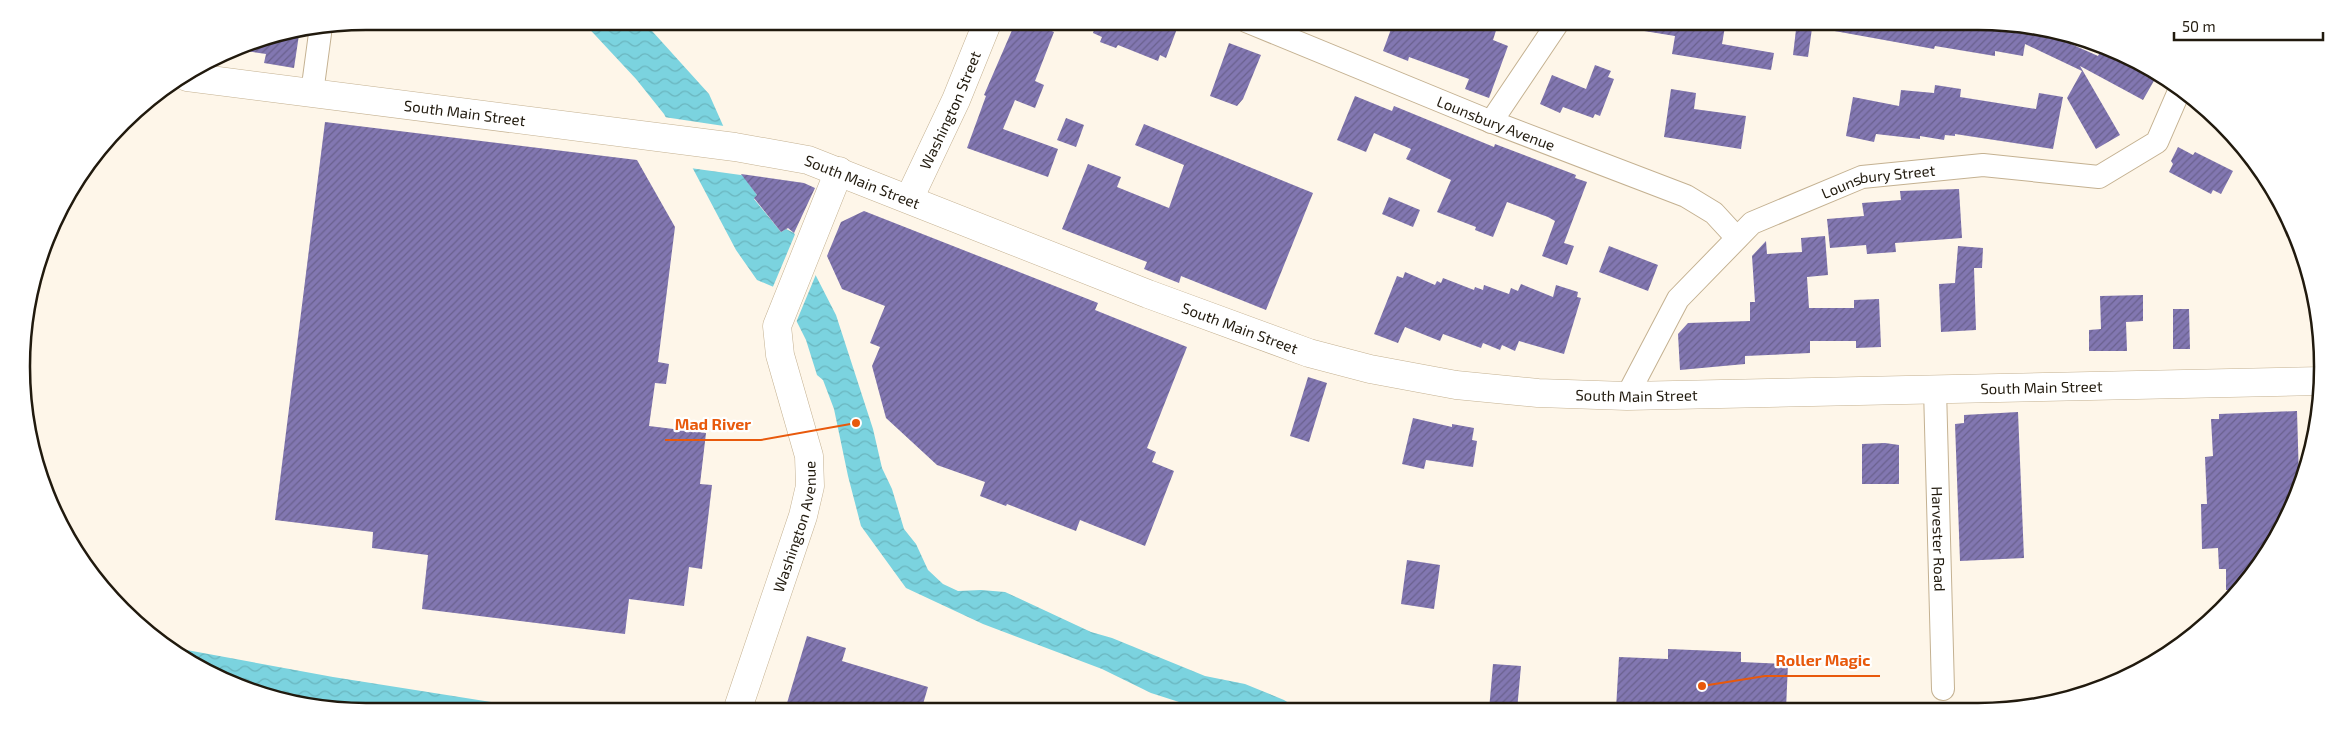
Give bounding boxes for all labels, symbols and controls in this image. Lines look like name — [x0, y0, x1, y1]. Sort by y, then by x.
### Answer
scale bar — [2174, 10, 2323, 42]
text: 50 m — [2182, 17, 2216, 35]
street label: Washington Street — [916, 48, 984, 172]
street label: Lounsbury Avenue — [1434, 92, 1558, 154]
street label: South Main Street — [403, 96, 527, 129]
street label: South Main Street — [802, 151, 923, 212]
street label: Lounsbury Street — [1819, 161, 1936, 202]
street label: South Main Street — [1179, 298, 1301, 357]
street label: South Main Street — [1980, 377, 2103, 397]
street label: South Main Street — [1575, 385, 1698, 405]
callout: Mad River — [665, 409, 761, 440]
text: Mad River — [675, 414, 751, 433]
street label: Washington Avenue — [769, 461, 819, 594]
street label: Harvester Road — [1929, 486, 1949, 592]
callout: Roller Magic — [1765, 645, 1880, 676]
text: Roller Magic — [1776, 650, 1870, 669]

